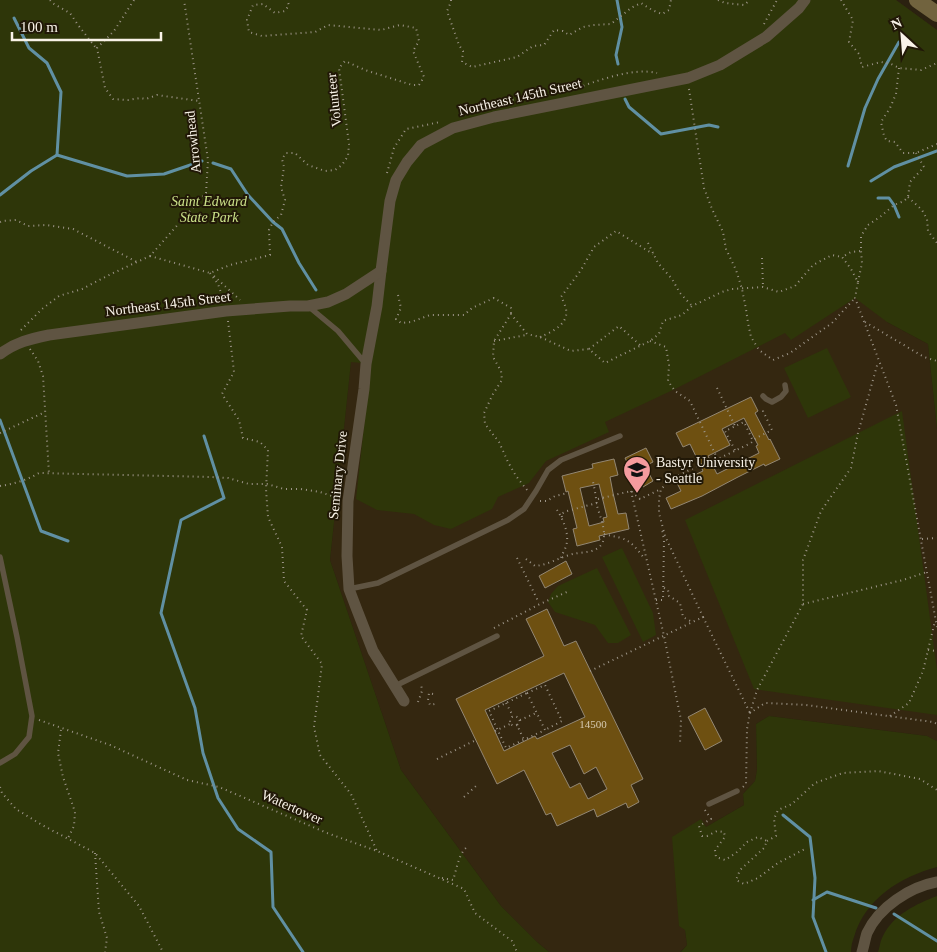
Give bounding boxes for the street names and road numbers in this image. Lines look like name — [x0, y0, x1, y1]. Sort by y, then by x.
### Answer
street label: Volunteer — [324, 72, 344, 128]
street label: Northeast 145th Street — [457, 75, 583, 118]
street label: Arrowhead — [182, 110, 204, 174]
street label: Northeast 145th Street — [105, 289, 232, 319]
street label: Seminary Drive — [326, 430, 350, 520]
street label: Watertower — [259, 787, 325, 827]

